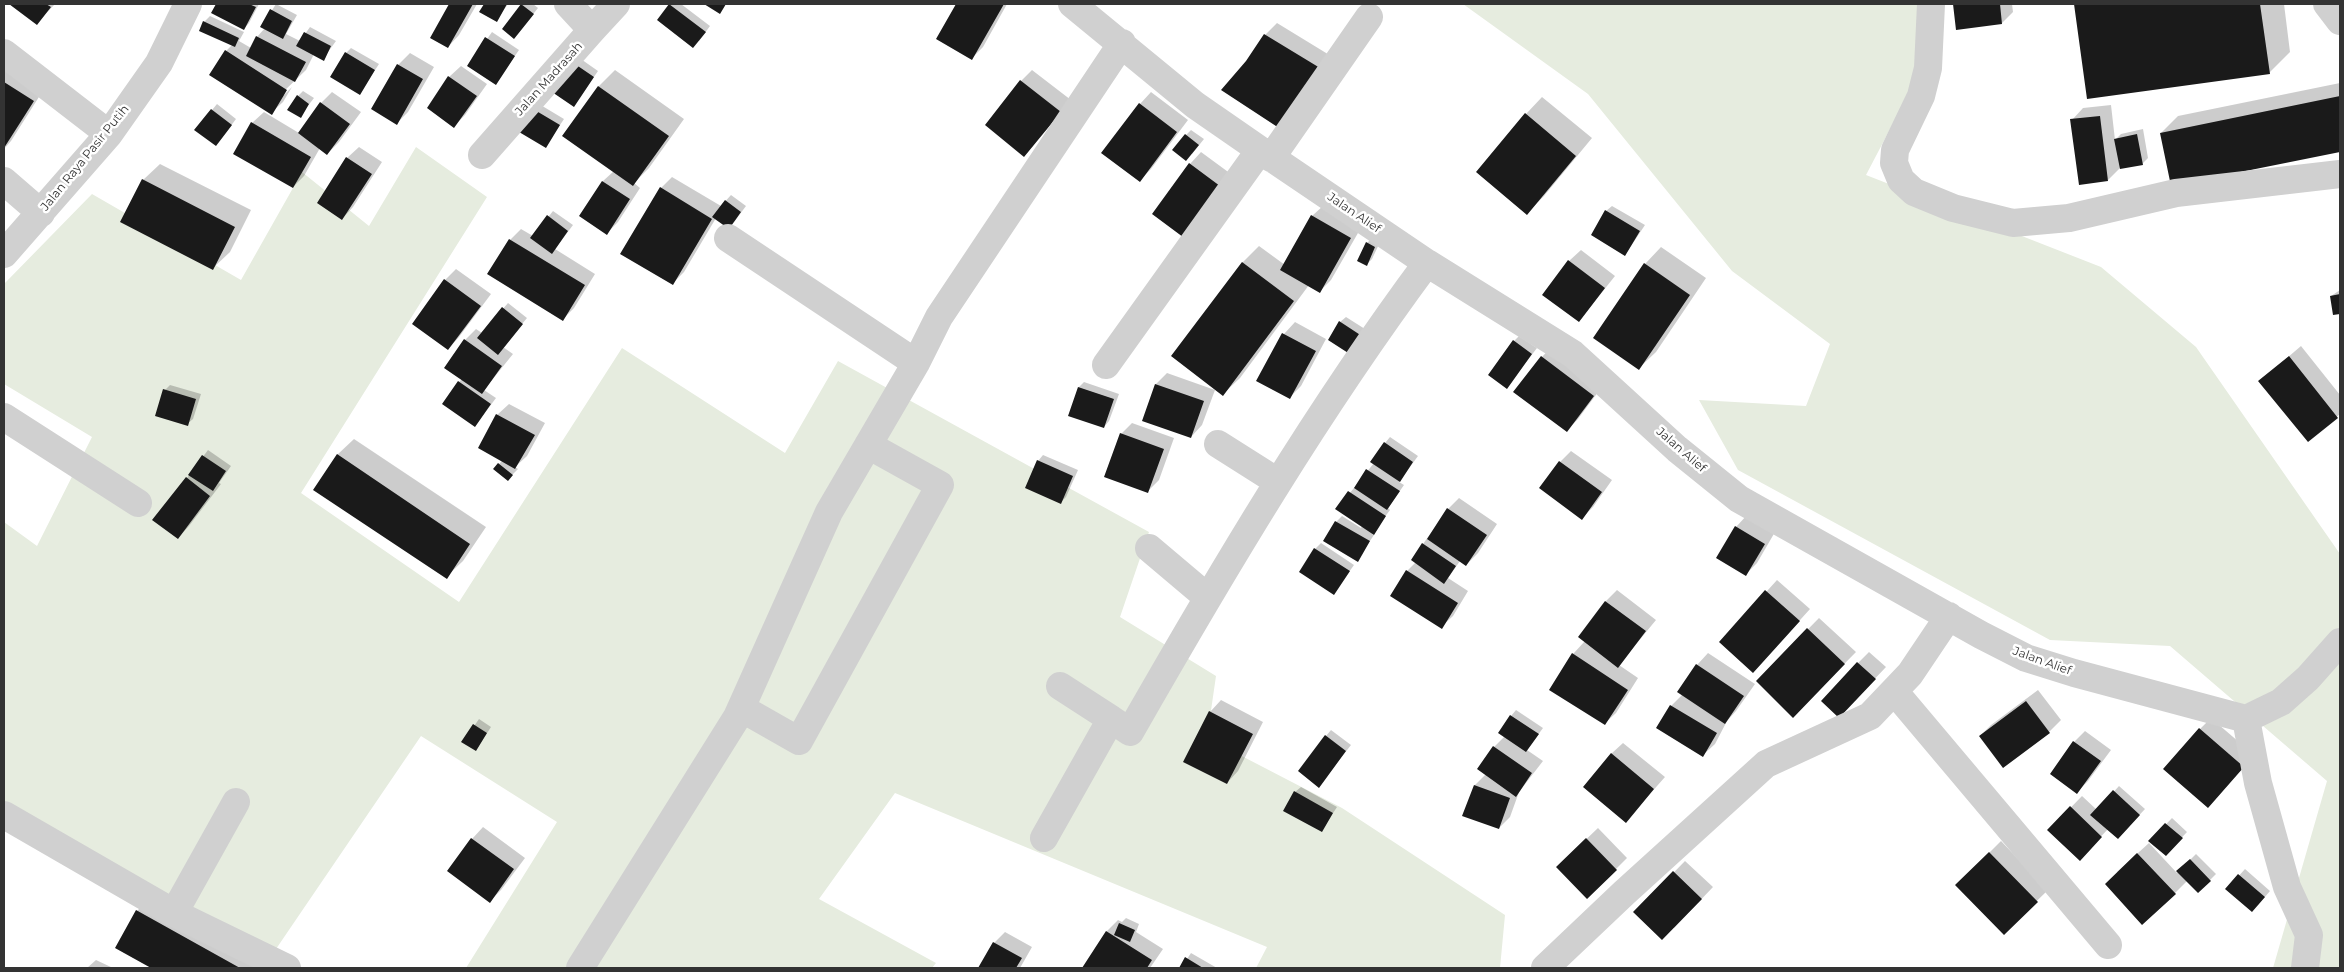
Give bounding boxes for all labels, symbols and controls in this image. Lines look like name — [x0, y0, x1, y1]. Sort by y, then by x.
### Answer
street label: Jalan Madrasah — [512, 39, 586, 119]
street label: Jalan Raya Pasir Putih — [38, 102, 132, 214]
street label: Jalan Alief — [1325, 190, 1383, 236]
street label: Jalan Alief — [1653, 425, 1709, 475]
street label: Jalan Alief — [2011, 644, 2073, 678]

